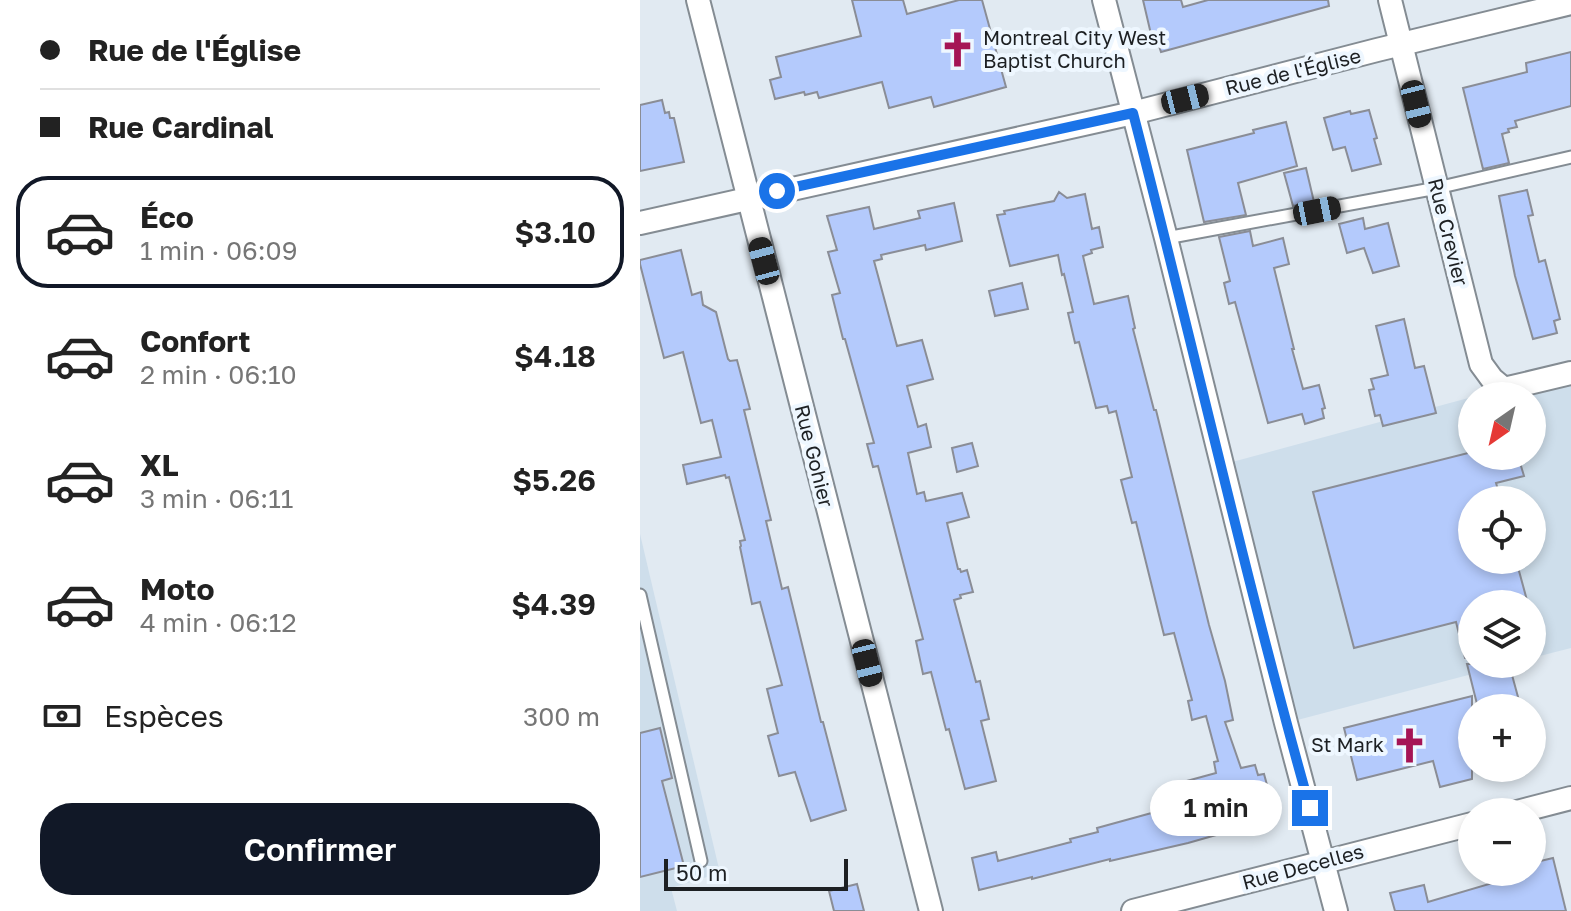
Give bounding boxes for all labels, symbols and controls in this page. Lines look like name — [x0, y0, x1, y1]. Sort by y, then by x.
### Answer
place label: Montreal City West Baptist Church — [983, 25, 1166, 72]
church icon: Montreal City West Baptist Church — [938, 31, 976, 69]
text: Rue de l'Église — [88, 32, 301, 68]
street label: Rue de l'Église — [1222, 43, 1363, 99]
car — [1399, 78, 1433, 130]
car — [1159, 82, 1211, 116]
text: Rue Cardinal — [88, 109, 274, 145]
route start — [759, 173, 795, 209]
street label: Rue Crevier — [1424, 175, 1474, 288]
car — [1291, 195, 1343, 227]
icon: car — [44, 196, 116, 268]
text: Éco — [140, 199, 194, 235]
text: $3.10 — [515, 214, 596, 250]
text: 1 min · 06:09 — [140, 235, 297, 266]
car — [746, 235, 782, 287]
icon: car — [44, 320, 116, 392]
text: Confort — [140, 323, 251, 359]
text: $4.18 — [514, 338, 596, 374]
text: 2 min · 06:10 — [140, 359, 297, 390]
north arrow — [1458, 382, 1546, 470]
map controls — [1458, 382, 1546, 886]
street label: Rue Gohier — [791, 402, 839, 510]
icon: car — [44, 444, 116, 516]
text: XL — [140, 447, 179, 483]
text: $5.26 — [512, 462, 596, 498]
text: 3 min · 06:11 — [140, 483, 293, 514]
button: locate — [1458, 486, 1546, 574]
icon: car — [44, 568, 116, 640]
text: Moto — [140, 571, 215, 607]
text: $4.39 — [511, 586, 596, 622]
button: layers — [1458, 590, 1546, 678]
text: 4 min · 06:12 — [140, 607, 296, 638]
car — [850, 637, 884, 689]
icon: cash — [40, 694, 84, 738]
button: + — [1458, 694, 1546, 782]
text: Espèces — [104, 698, 224, 734]
text: 300 m — [523, 701, 600, 732]
church icon: St Mark — [1391, 726, 1429, 764]
place label: St Mark — [1311, 732, 1384, 756]
callout: 1 min — [1150, 780, 1282, 836]
route end — [1292, 790, 1328, 826]
text: 1 min — [1183, 792, 1249, 823]
button: − — [1458, 798, 1546, 886]
button: Confirmer — [40, 803, 600, 895]
street label: Rue Decelles — [1239, 838, 1366, 894]
scale bar — [664, 855, 848, 891]
text: 50 m — [676, 859, 727, 886]

